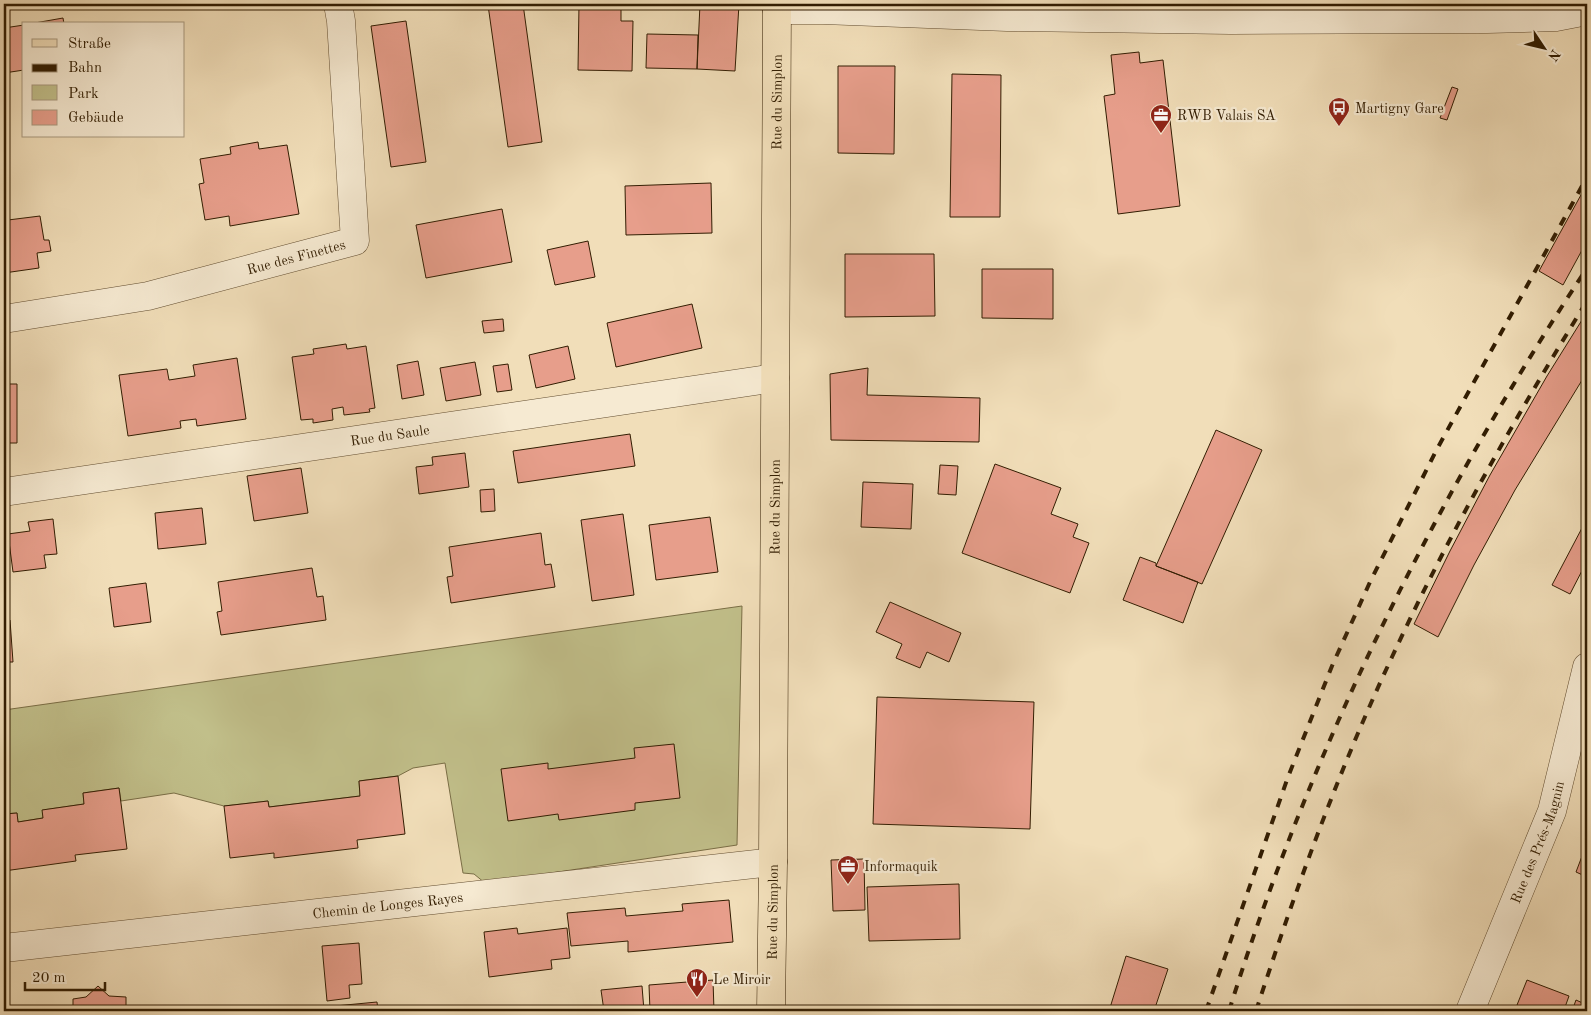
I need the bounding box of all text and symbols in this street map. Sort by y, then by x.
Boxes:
legend [22,22,185,138]
north arrow [1518,22,1568,72]
text: Straße [68,37,111,52]
text: N [1545,46,1563,64]
street label: Rue du Simplon [770,54,785,150]
text: Bahn [68,61,102,76]
text: Park [68,87,99,102]
bus stop icon: Martigny Gare [1327,96,1351,127]
place label: Martigny Gare [1355,102,1444,116]
office icon: RWB Valais SA [1149,103,1173,134]
place label: RWB Valais SA [1177,109,1276,123]
text: Gebäude [68,111,124,126]
street label: Rue des Finettes [246,238,347,277]
street label: Rue du Saule [349,423,431,449]
street label: Rue du Simplon [768,459,783,555]
street label: Rue des Prés-Magnin [1509,779,1567,906]
office icon: Informaquik [836,854,860,885]
place label: Informaquik [864,860,938,874]
street label: Rue du Simplon [766,864,781,960]
street label: Chemin de Longes Rayes [312,891,464,921]
scale bar [25,960,105,992]
restaurant icon: Le Miroir [685,967,709,998]
text: 20 m [32,971,66,986]
place label: Le Miroir [713,973,771,987]

